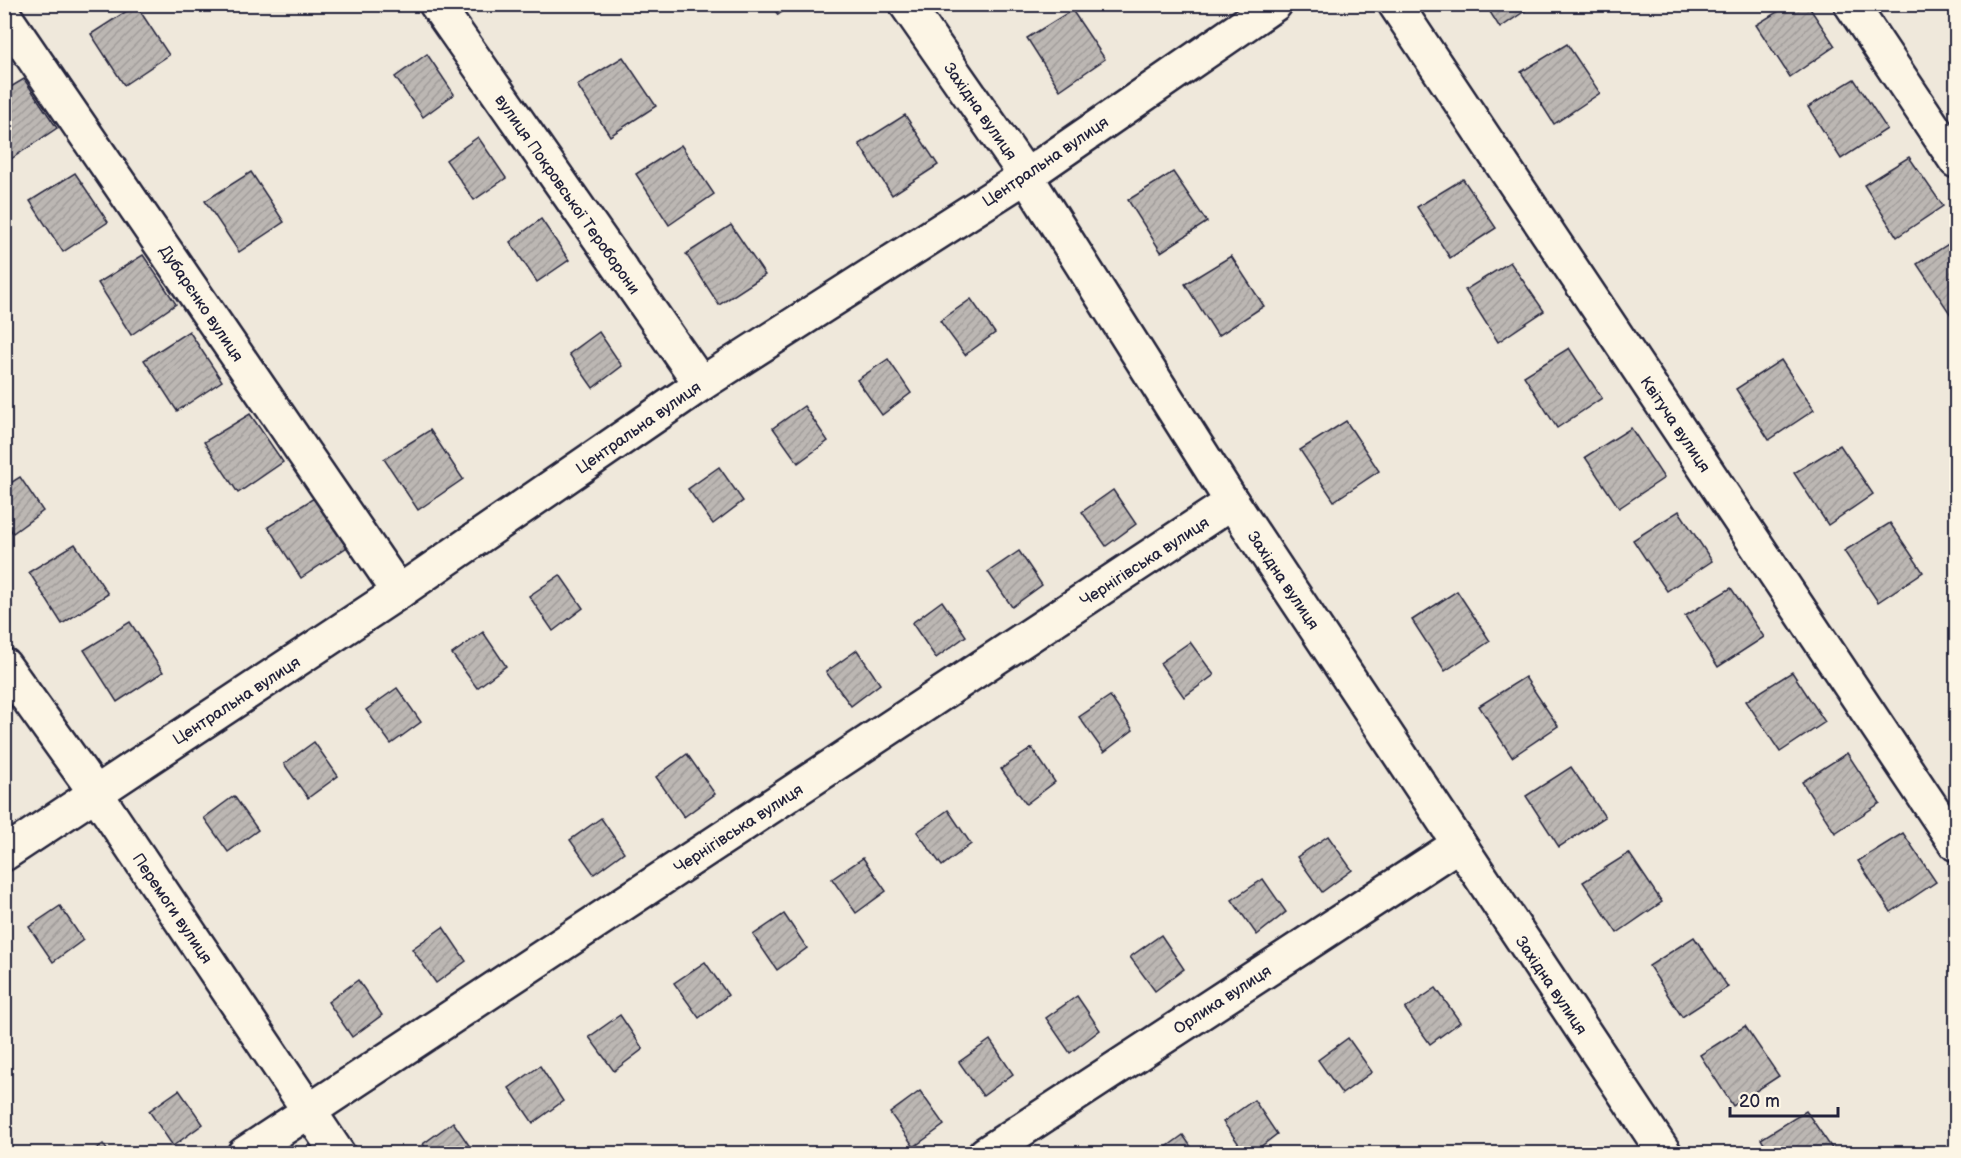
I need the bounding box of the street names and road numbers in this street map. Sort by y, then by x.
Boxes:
street label: Західна вулиця [939,59,1020,164]
street label: вулиця Покровської Тероборони [490,91,643,298]
street label: Центральна вулиця [979,113,1113,212]
street label: Дубарєнко вулиця [155,242,247,366]
street label: Квітуча вулиця [1636,373,1714,476]
street label: Центральна вулиця [573,378,705,478]
street label: Чернігівська вулиця [1077,513,1213,611]
street label: Західна вулиця [1243,528,1323,634]
street label: Центральна вулиця [170,653,304,750]
street label: Чернігівська вулиця [671,780,807,878]
street label: Перемоги вулиця [128,850,216,968]
street label: Західна вулиця [1511,933,1591,1039]
street label: Орлика вулиця [1170,962,1275,1039]

